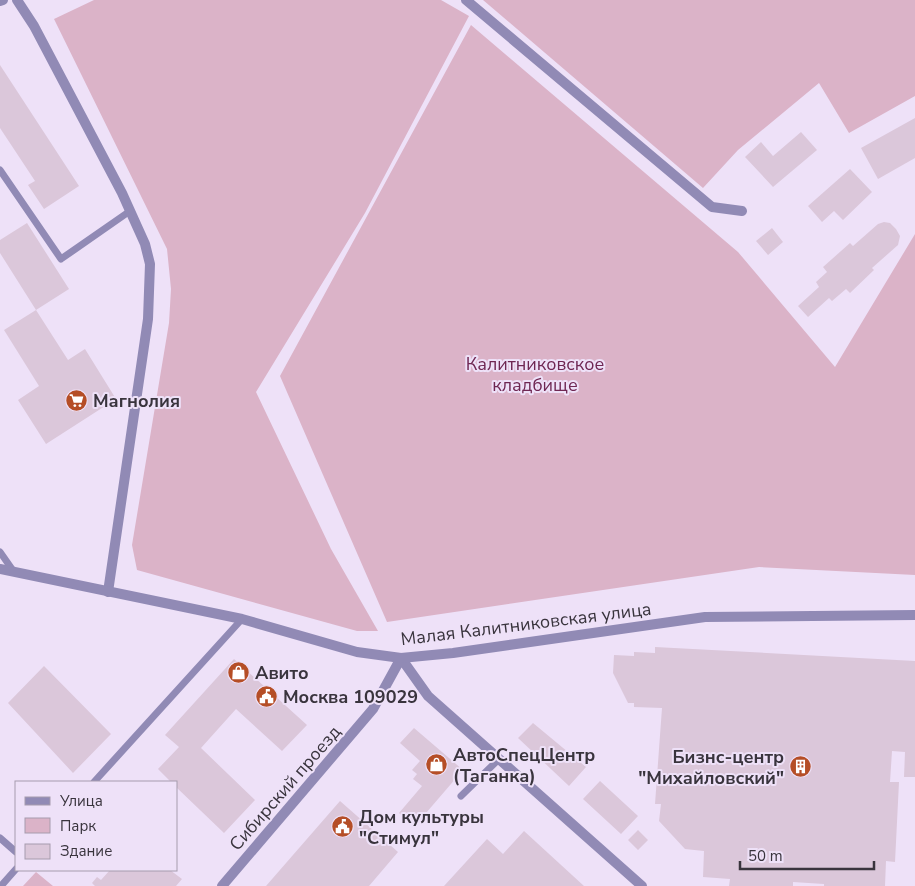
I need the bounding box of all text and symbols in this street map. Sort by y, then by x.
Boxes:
park label: Калитниковское кладбище [466,352,604,397]
supermarket icon: Магнолия [65,389,89,413]
place label: Магнолия [93,389,180,413]
street label: Малая Калитниковская улица [399,597,653,651]
shop icon: Авито [227,661,251,685]
place label: Авито [255,661,309,685]
public building icon: Москва 109029 [255,685,279,709]
place label: Москва 109029 [283,685,418,709]
street label: Сибирский проезд [224,720,346,856]
place label: АвтоСпецЦентр (Таганка) [453,743,595,788]
place label: Бизнс-центр "Михайловский" [638,745,784,790]
shop icon: АвтоСпецЦентр (Таганка) [425,753,449,777]
building icon: Бизнс-центр "Михайловский" [788,755,812,779]
legend [15,781,178,871]
text: Улица [59,791,103,811]
place label: Дом культуры "Стимул" [359,805,484,850]
public building icon: Дом культуры "Стимул" [331,815,355,839]
text: Парк [60,816,96,836]
scale bar [740,838,874,870]
text: Здание [60,841,112,861]
text: 50 m [748,846,783,866]

